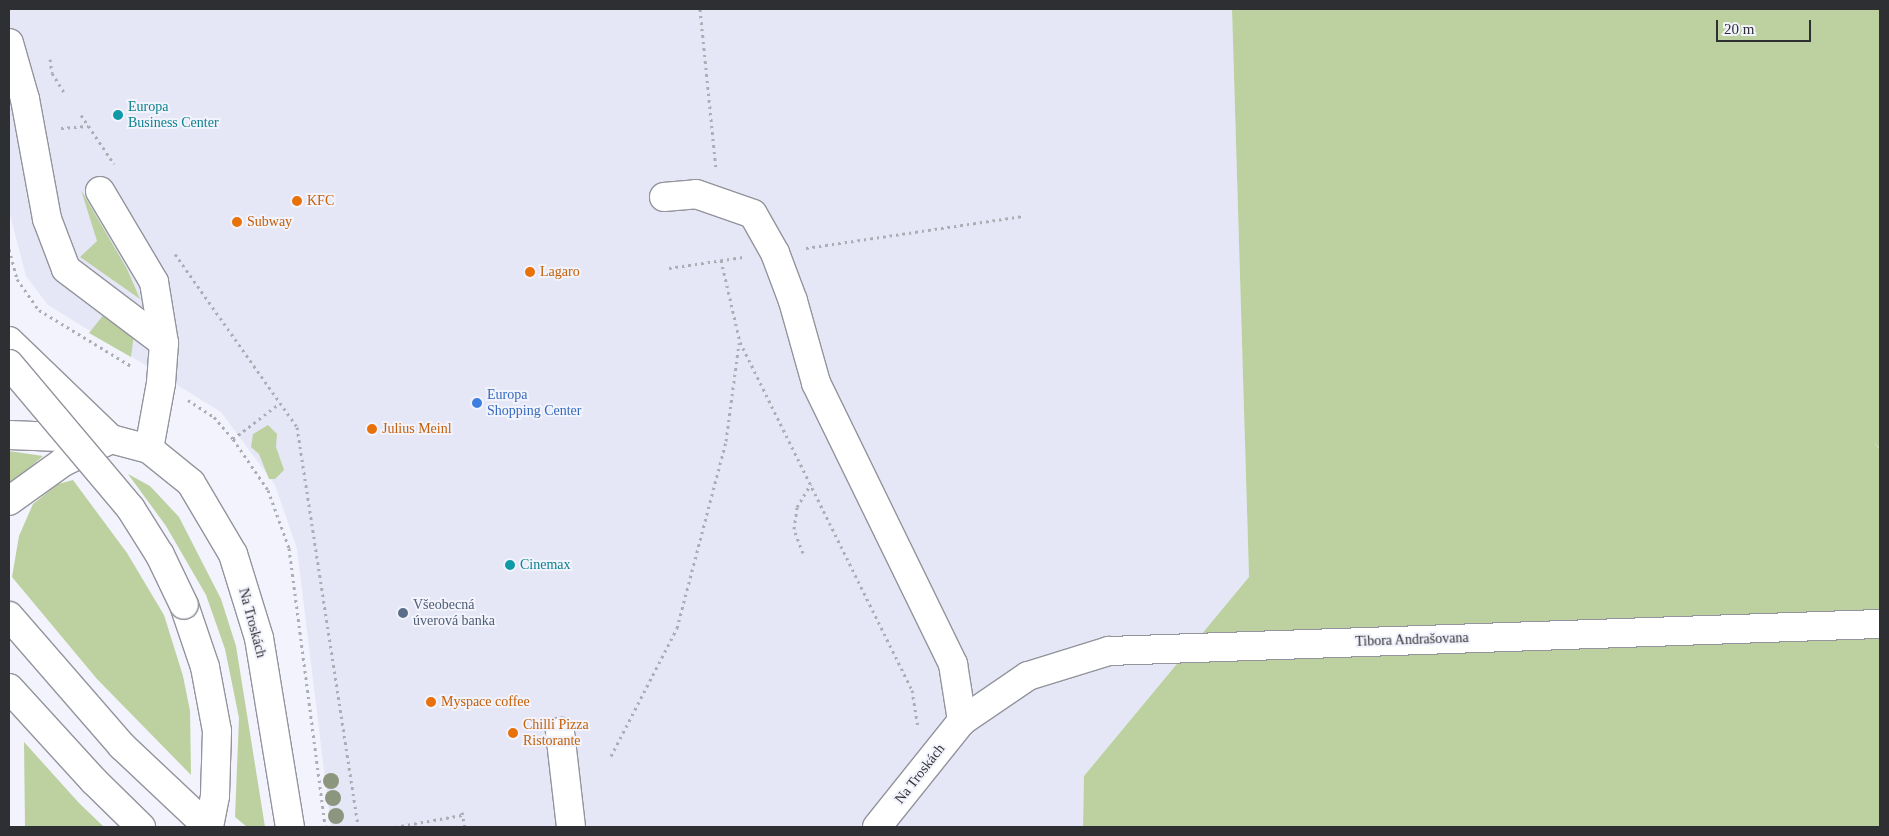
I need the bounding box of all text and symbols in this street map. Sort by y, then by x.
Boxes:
scale bar [1719,10,1814,42]
text: 20 m [1724,21,1754,37]
place label: Europa Business Center [128,99,219,132]
marker: Europa Business Center [112,109,124,121]
place label: KFC [307,193,334,209]
marker: KFC [291,195,303,207]
place label: Subway [247,214,292,230]
marker: Subway [231,216,243,228]
place label: Lagaro [540,264,580,280]
marker: Lagaro [524,266,536,278]
place label: Europa Shopping Center [487,387,581,420]
marker: Europa Shopping Center [471,397,483,409]
place label: Julius Meinl [382,421,452,437]
marker: Julius Meinl [366,423,378,435]
place label: Cinemax [520,557,571,573]
marker: Cinemax [504,559,516,571]
street label: Na Troskách [235,586,269,660]
place label: Všeobecná úverová banka [413,597,495,630]
marker: Všeobecná úverová banka [397,607,409,619]
street label: Tibora Andrašovana [1355,630,1469,650]
place label: Myspace coffee [441,694,530,710]
marker: Myspace coffee [425,696,437,708]
place label: Chilli Pizza Ristorante [523,717,589,750]
marker: Chilli Pizza Ristorante [507,727,519,739]
street label: Na Troskách [891,741,949,807]

